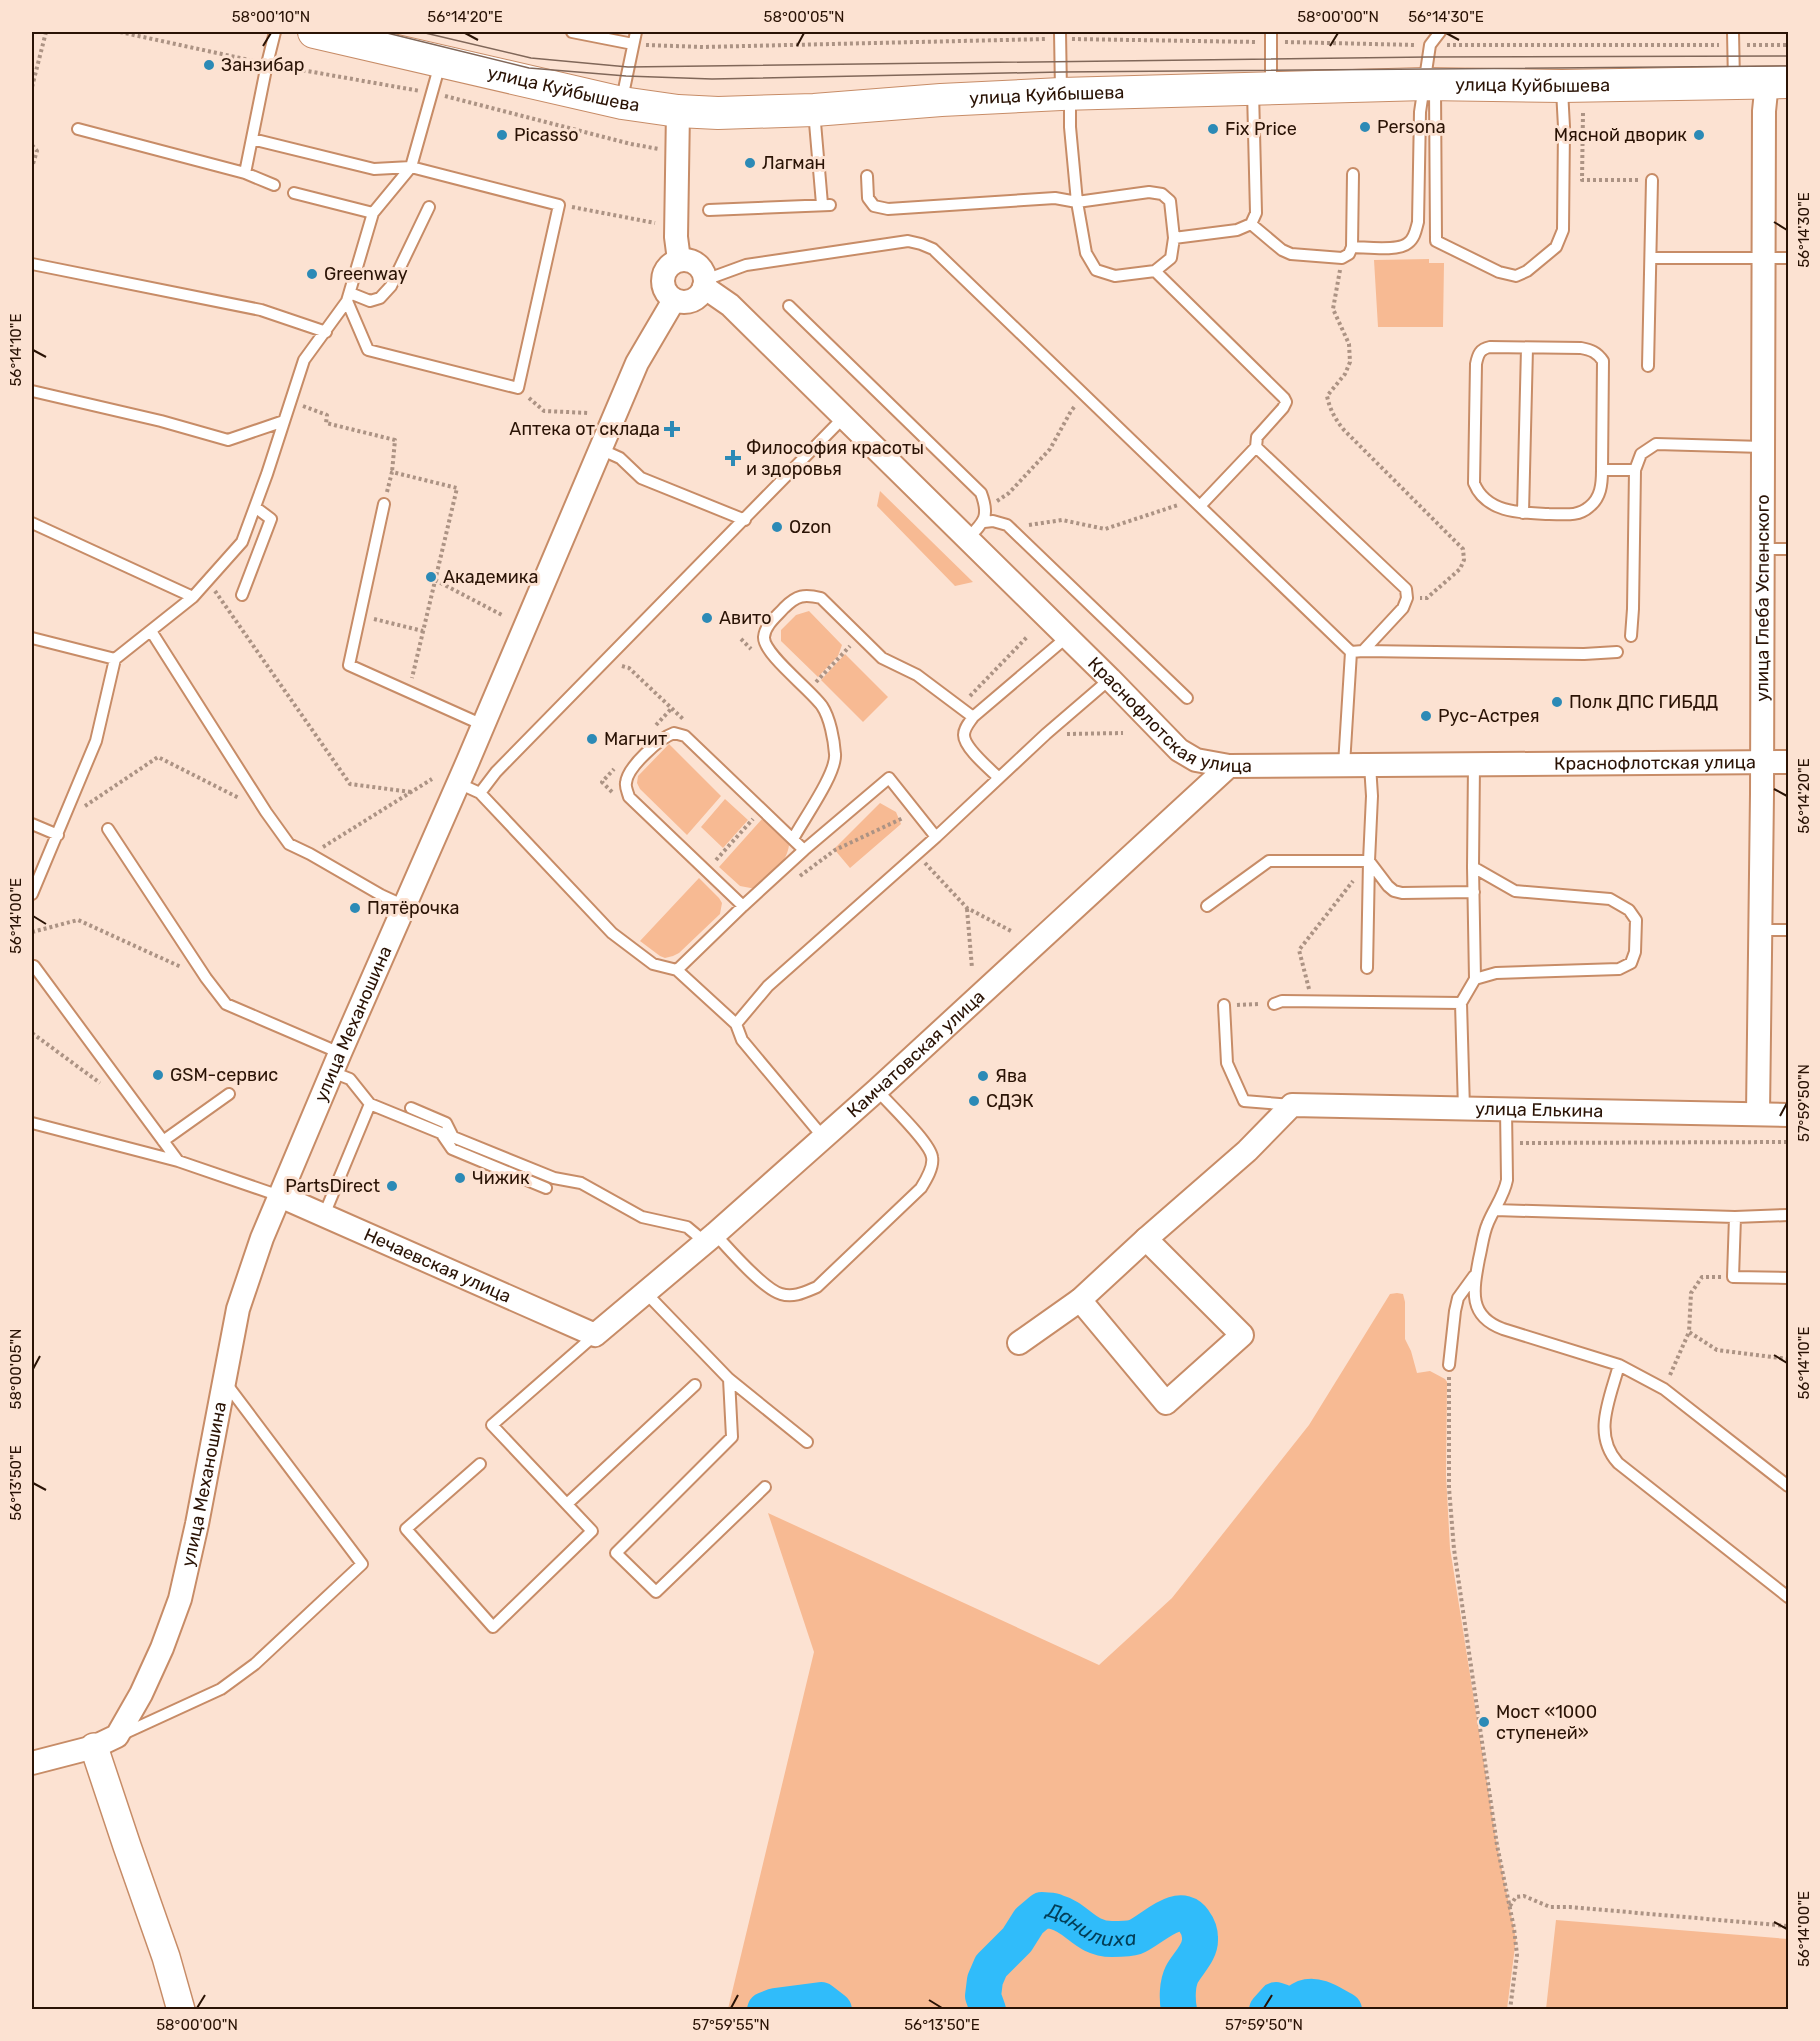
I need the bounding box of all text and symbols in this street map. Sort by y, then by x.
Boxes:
text: 58°00'10"N [232,8,310,26]
text: 56°14'20"E [427,8,503,26]
text: 58°00'05"N [763,8,845,26]
text: 58°00'00"N [1297,8,1379,26]
text: 56°14'30"E [1408,8,1484,26]
place label: Занзибар [221,54,304,76]
marker: Занзибар [202,58,216,72]
street label: улица Куйбышева [485,61,641,116]
street label: улица Куйбышева [1455,73,1610,97]
street label: улица Куйбышева [969,81,1125,110]
place label: Persona [1377,116,1446,138]
place label: Fix Price [1225,118,1297,140]
marker: Persona [1358,120,1372,134]
marker: Fix Price [1206,122,1220,136]
place label: Picasso [514,124,578,146]
place label: Мясной дворик [1554,124,1687,146]
marker: Picasso [495,128,509,142]
marker: Мясной дворик [1692,128,1706,142]
place label: Лагман [762,152,826,174]
marker: Лагман [743,156,757,170]
text: 56°14'30"E [1795,192,1813,268]
place label: Greenway [324,263,408,285]
marker: Greenway [305,267,319,281]
text: 56°14'10"E [7,313,25,387]
place label: Аптека от склада [509,418,660,440]
marker: Аптека от склада [665,422,679,436]
place label: Философия красоты и здоровья [746,437,924,480]
marker: Философия красоты и здоровья [724,449,742,467]
street label: улица Глеба Успенского [1751,494,1774,702]
place label: Ozon [789,516,831,538]
marker: Ozon [770,520,784,534]
place label: Академика [443,566,538,588]
marker: Академика [424,570,438,584]
place label: Авито [719,607,772,629]
marker: Авито [700,611,714,625]
street label: Краснофлотская улица [1083,652,1252,777]
place label: Полк ДПС ГИБДД [1569,691,1719,713]
marker: Полк ДПС ГИБДД [1550,695,1564,709]
place label: Рус-Астрея [1438,705,1540,727]
marker: Рус-Астрея [1419,709,1433,723]
place label: Магнит [604,728,667,750]
marker: Магнит [585,732,599,746]
street label: Краснофлотская улица [1554,751,1756,775]
text: 56°14'20"E [1795,758,1813,834]
text: 56°14'00"E [7,878,25,954]
place label: Пятёрочка [367,897,460,919]
marker: Пятёрочка [348,901,362,915]
street label: улица Механошина [310,943,397,1105]
street label: Камчатовская улица [843,985,989,1122]
place label: GSM-сервис [170,1064,278,1086]
text: 57°59'50"N [1795,1064,1813,1142]
place label: Ява [995,1065,1027,1087]
marker: GSM-сервис [151,1068,165,1082]
marker: Ява [976,1069,990,1083]
place label: СДЭК [986,1090,1034,1112]
marker: СДЭК [967,1094,981,1108]
street label: улица Елькина [1475,1098,1603,1122]
place label: Чижик [472,1167,530,1189]
marker: Чижик [453,1171,467,1185]
place label: PartsDirect [285,1175,380,1197]
marker: PartsDirect [385,1179,399,1193]
street label: Нечаевская улица [360,1223,514,1308]
text: 56°14'10"E [1795,1326,1813,1400]
text: 58°00'05"N [7,1328,25,1410]
street label: улица Механошина [177,1400,231,1569]
text: 56°13'50"E [7,1445,25,1521]
place label: Мост «1000 ступеней» [1496,1701,1597,1744]
marker: Мост «1000 ступеней» [1477,1715,1491,1729]
text: 56°14'00"E [1795,1891,1813,1967]
water label: Данилиха [1042,1897,1138,1951]
text: 58°00'00"N [156,2016,238,2034]
text: 57°59'55"N [692,2016,770,2034]
text: 56°13'50"E [904,2016,980,2034]
text: 57°59'50"N [1225,2016,1303,2034]

